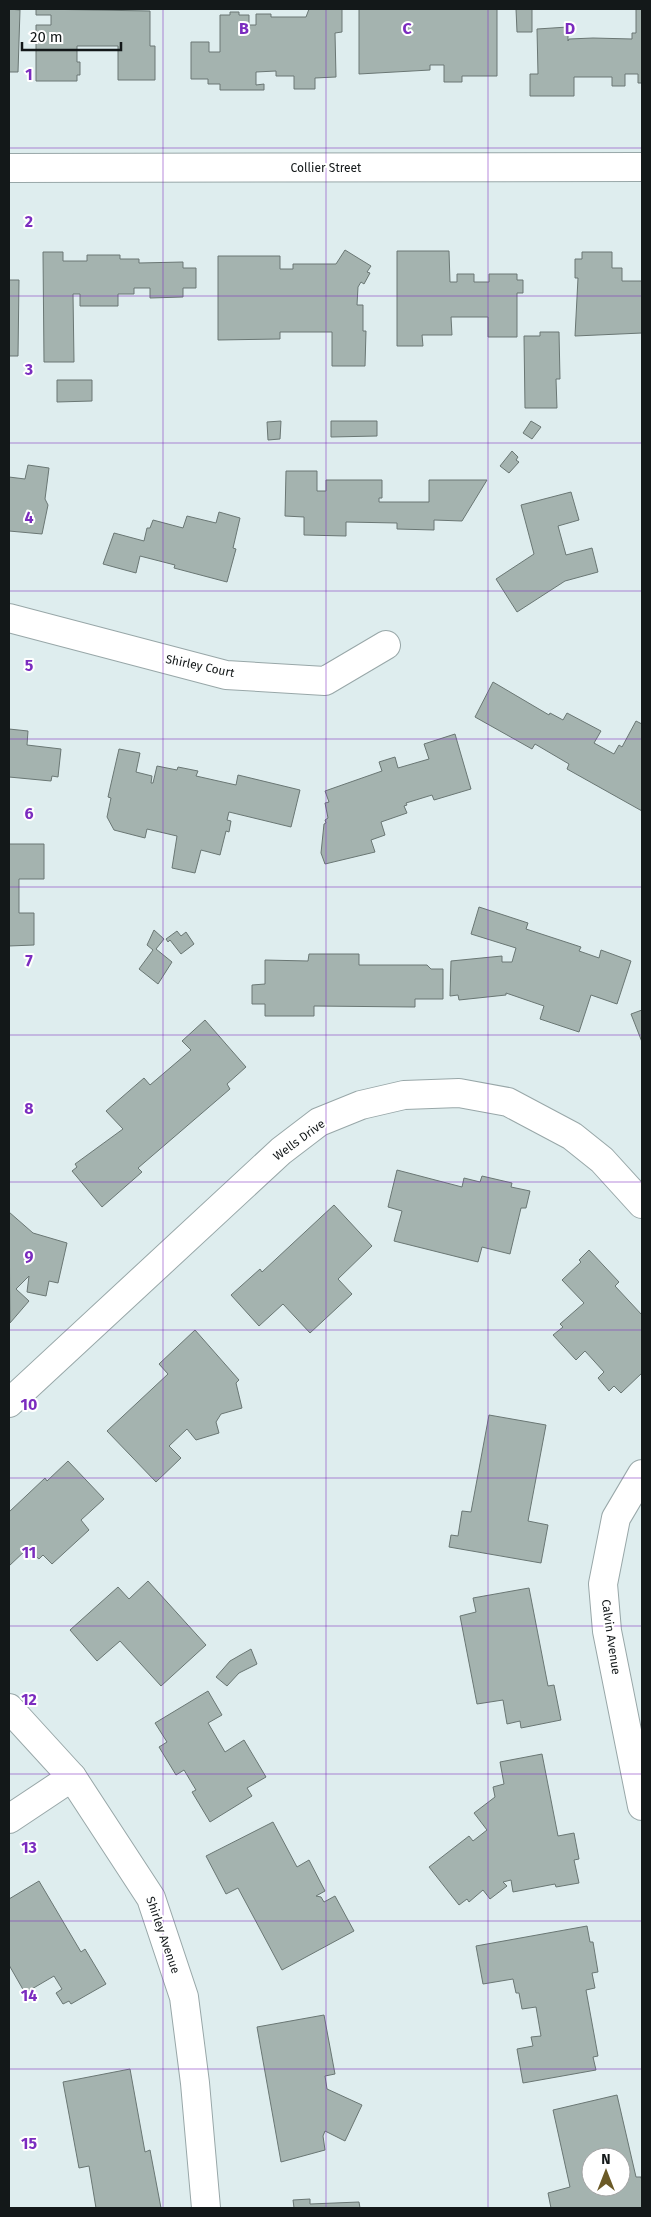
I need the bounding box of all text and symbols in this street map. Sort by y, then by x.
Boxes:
text: B [239,19,249,38]
text: C [402,19,412,38]
text: D [565,19,575,38]
scale bar [22,20,121,52]
text: 20 m [30,28,63,46]
text: 1 [25,65,33,84]
street label: Collier Street [291,161,362,175]
text: 2 [25,212,33,231]
text: 3 [24,360,33,379]
text: 4 [24,508,34,527]
street label: Shirley Court [164,652,236,680]
text: 5 [25,656,34,675]
text: 6 [24,804,34,823]
text: 7 [25,951,33,970]
text: 8 [24,1099,34,1118]
street label: Wells Drive [270,1117,328,1163]
text: 9 [25,1247,34,1266]
text: 10 [21,1395,37,1414]
text: 11 [22,1543,36,1562]
street label: Calvin Avenue [599,1599,623,1675]
text: 12 [21,1690,37,1709]
text: 13 [21,1838,37,1857]
street label: Shirley Avenue [143,1895,183,1975]
text: 14 [21,1986,37,2005]
text: 15 [21,2134,37,2153]
north arrow [581,2147,631,2197]
text: N [601,2151,611,2168]

